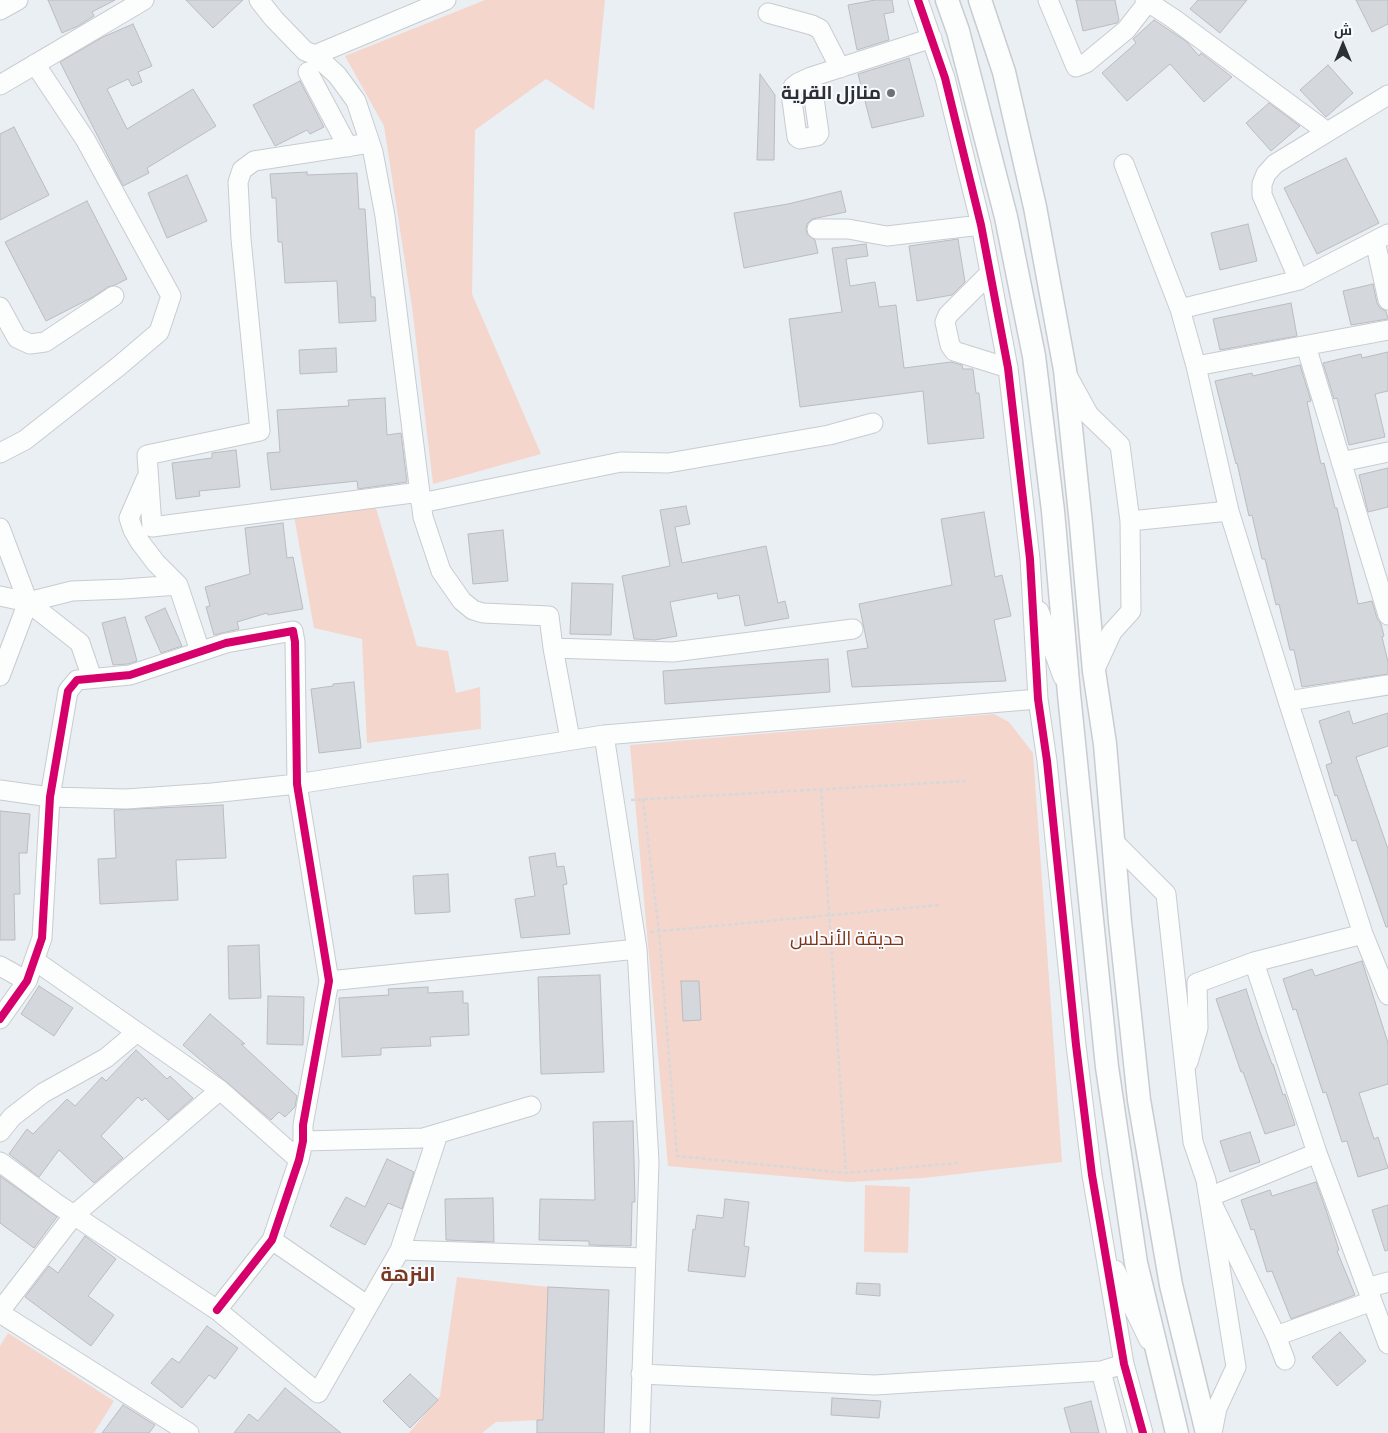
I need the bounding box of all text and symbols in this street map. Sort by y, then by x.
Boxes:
north arrow [1318,20,1368,70]
text: ش [1334,21,1352,38]
place label: منازل القرية [781,82,881,104]
marker: منازل القرية [885,87,897,99]
park label: حديقة الأندلس [790,928,904,950]
district label: النزهة [380,1262,436,1286]

